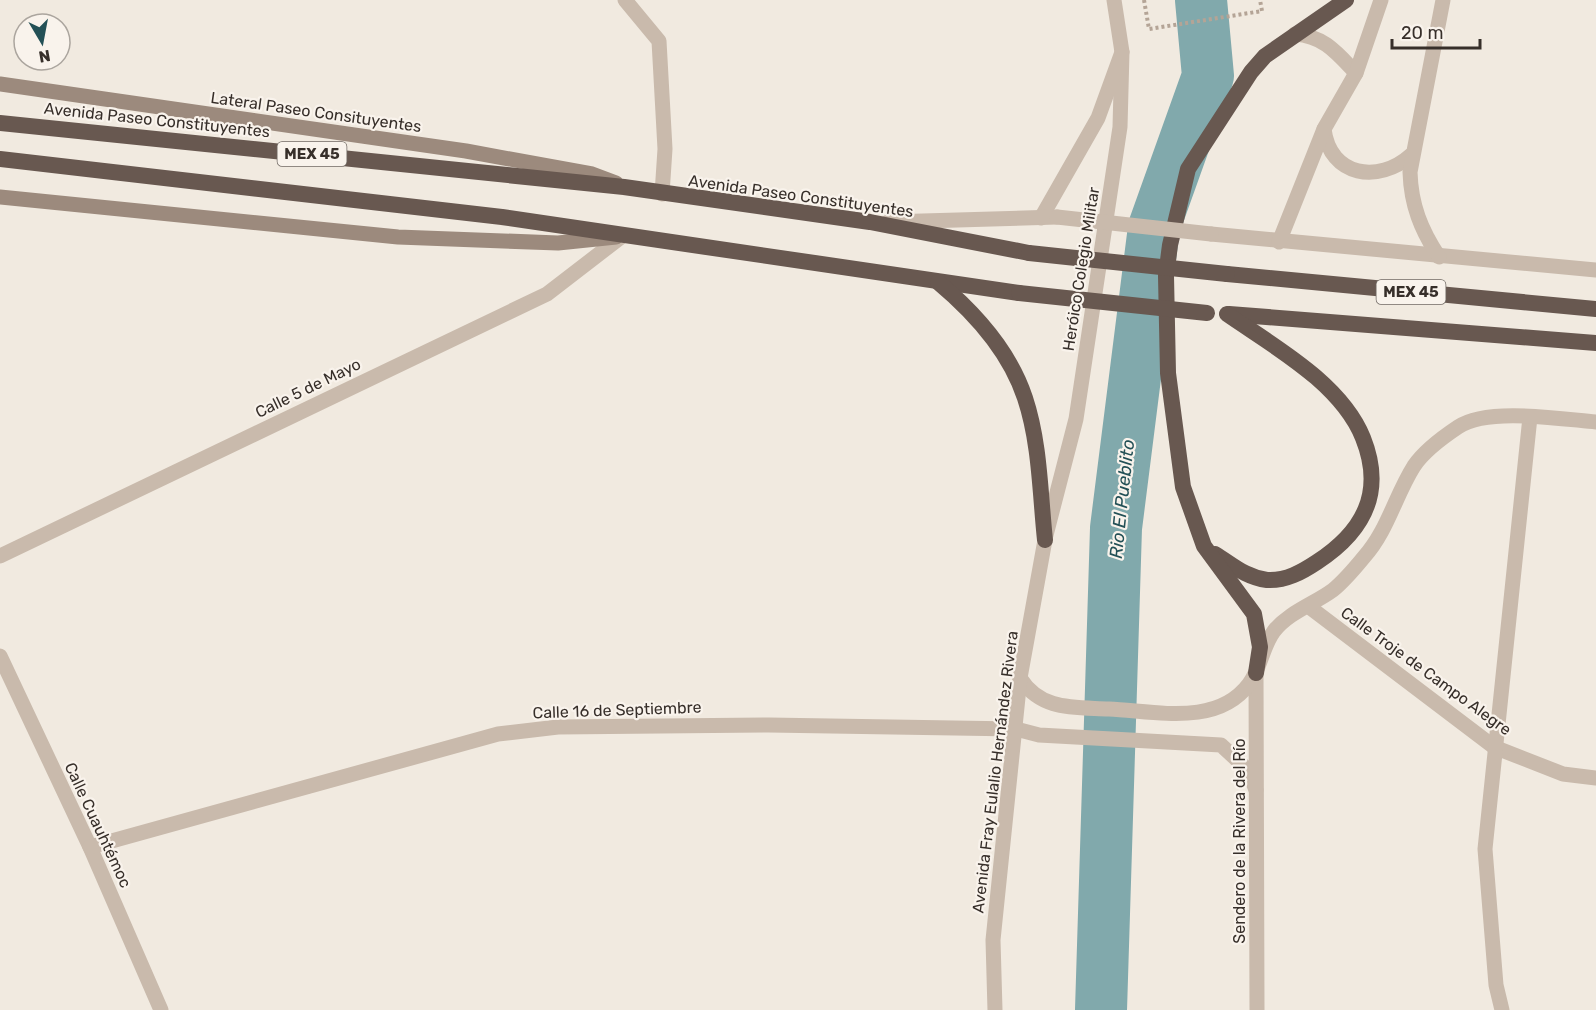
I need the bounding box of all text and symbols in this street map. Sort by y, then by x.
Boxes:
north arrow [12,12,72,72]
scale bar [1392,12,1480,50]
text: 20 m [1401,22,1443,44]
text: N [37,46,52,67]
street label: Lateral Paseo Consituyentes [209,88,423,136]
street label: Avenida Paseo Constituyentes [43,99,271,141]
road number: MEX 45 [278,142,346,166]
street label: Avenida Paseo Constituyentes [687,171,915,221]
street label: Heróico Colegio Militar [1059,186,1103,352]
road number: MEX 45 [1376,280,1446,304]
street label: Calle 5 de Mayo [252,354,364,422]
water label: Rio El Pueblito [1105,438,1139,560]
street label: Calle Troje de Campo Alegre [1337,603,1515,739]
street label: Avenida Fray Eulalio Hernández Rivera [968,630,1022,914]
street label: Calle 16 de Septiembre [532,698,702,722]
street label: Sendero de la Rivera del Río [1230,738,1249,944]
street label: Calle Cuauhtémoc [61,759,135,891]

